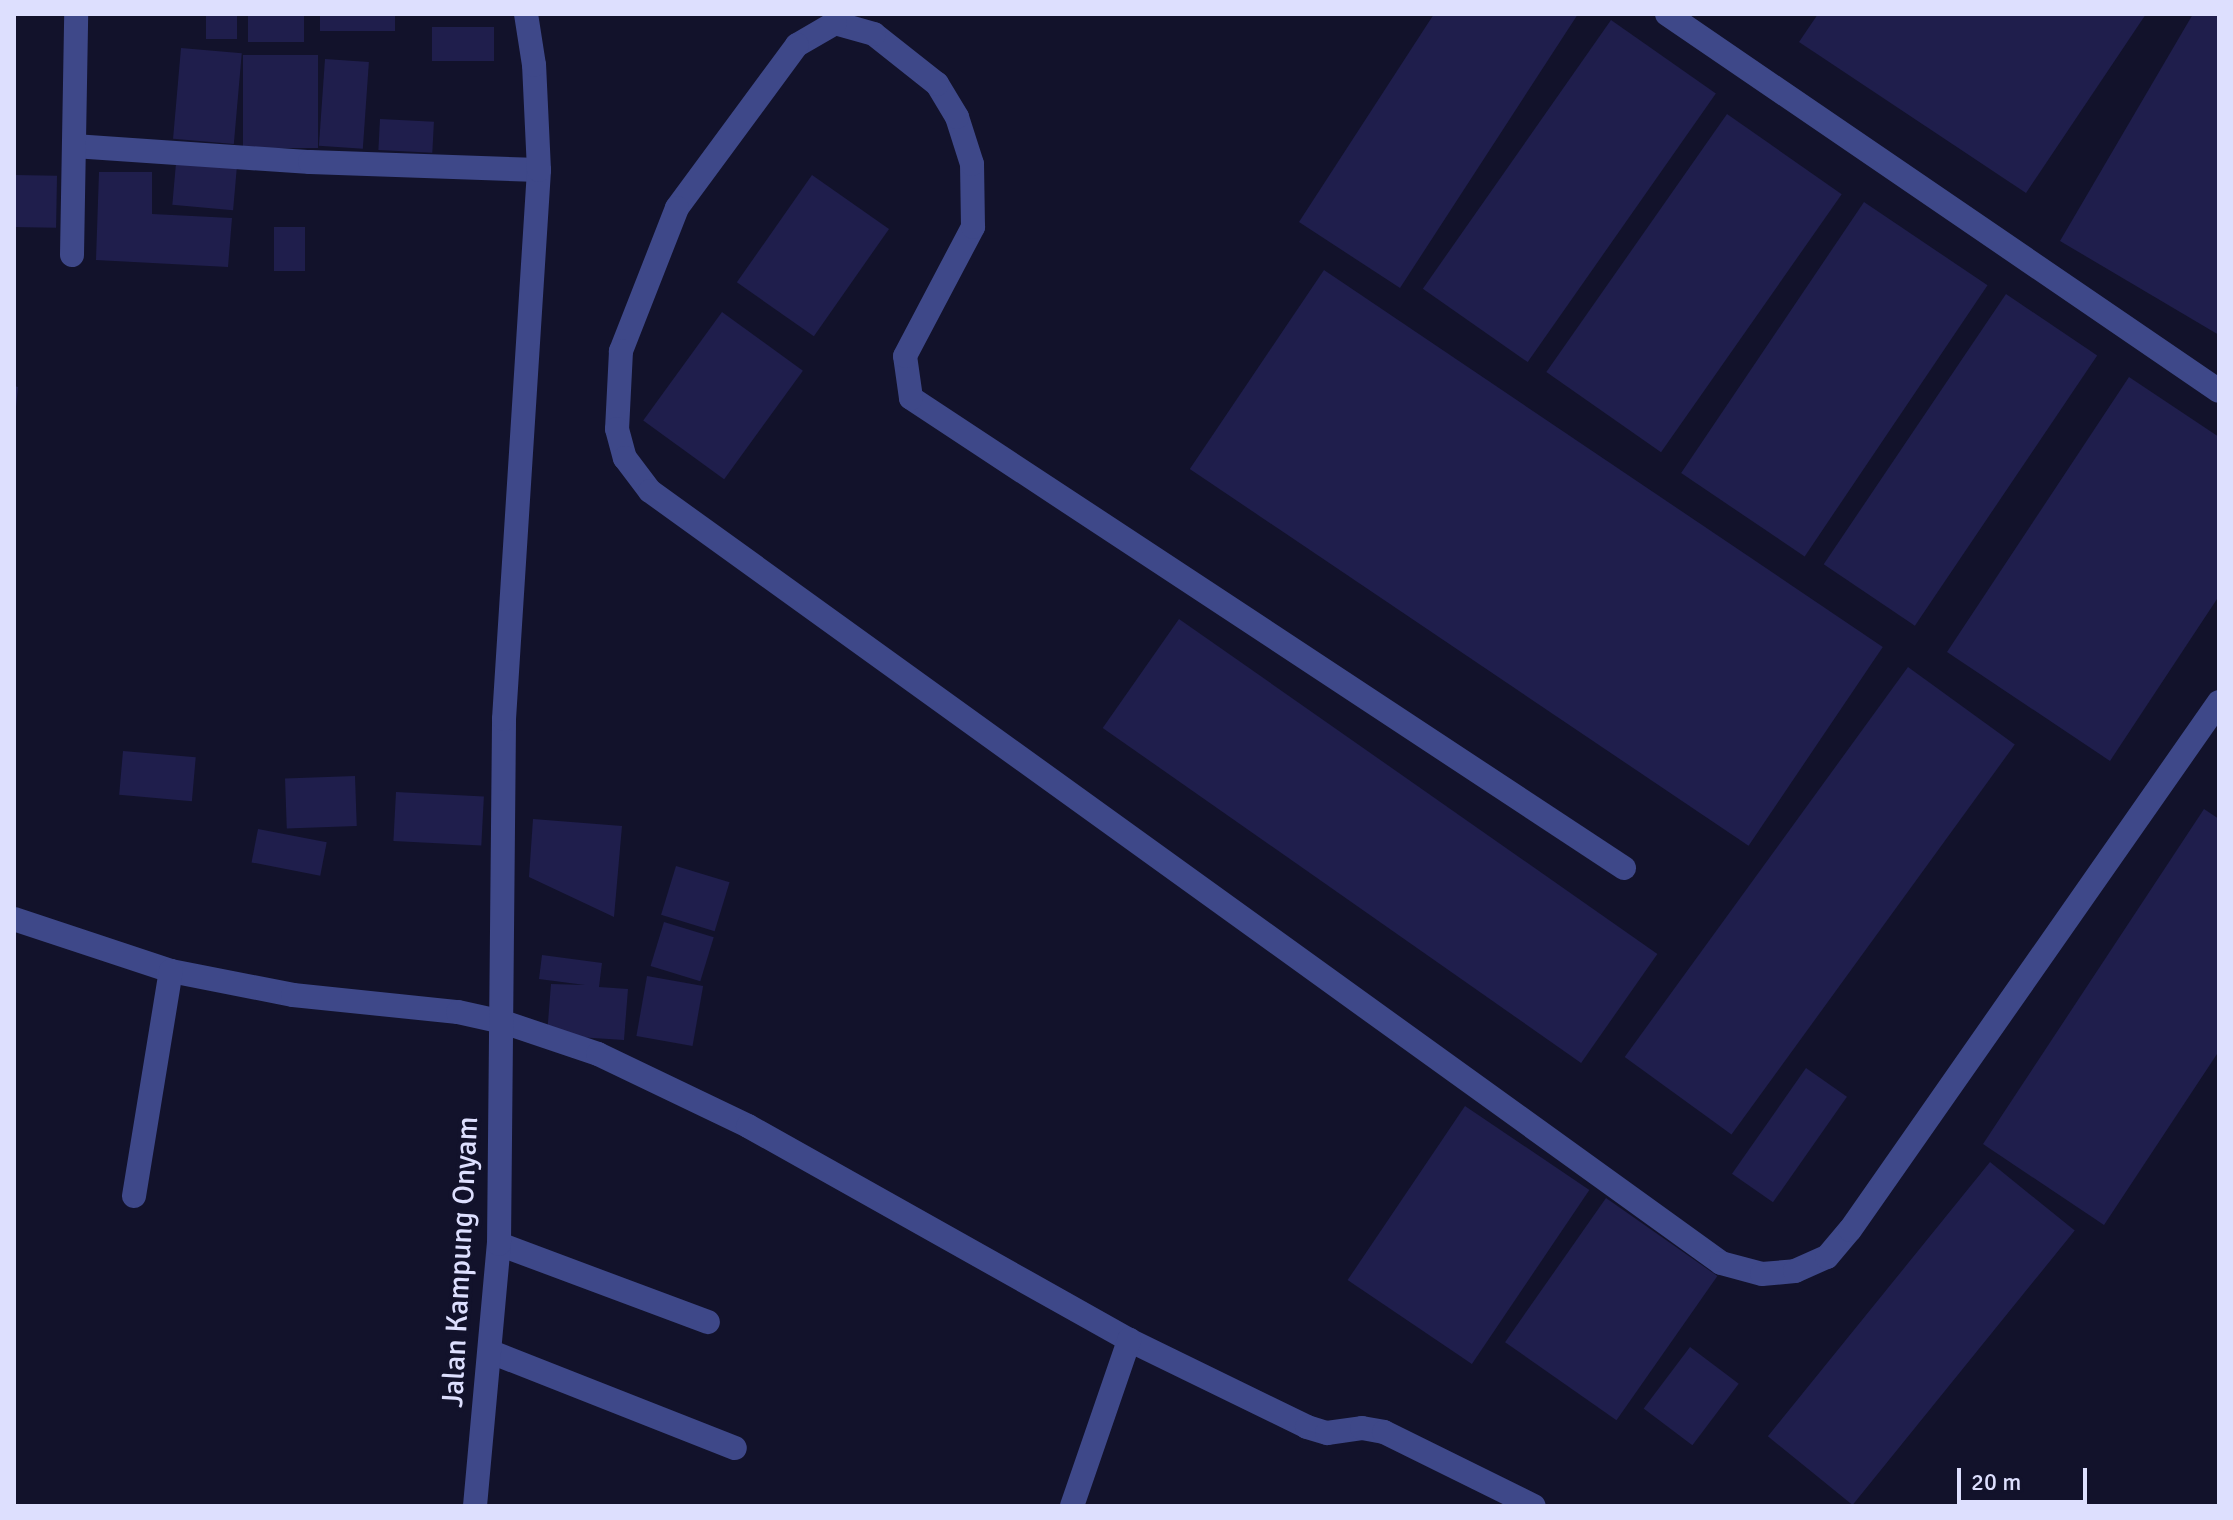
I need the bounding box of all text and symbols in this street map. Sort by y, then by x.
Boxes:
street label: Jalan Kampung Onyam [435,1116,487,1408]
scale bar [1961,1452,2091,1502]
text: 20 m [1971,1467,2021,1497]

